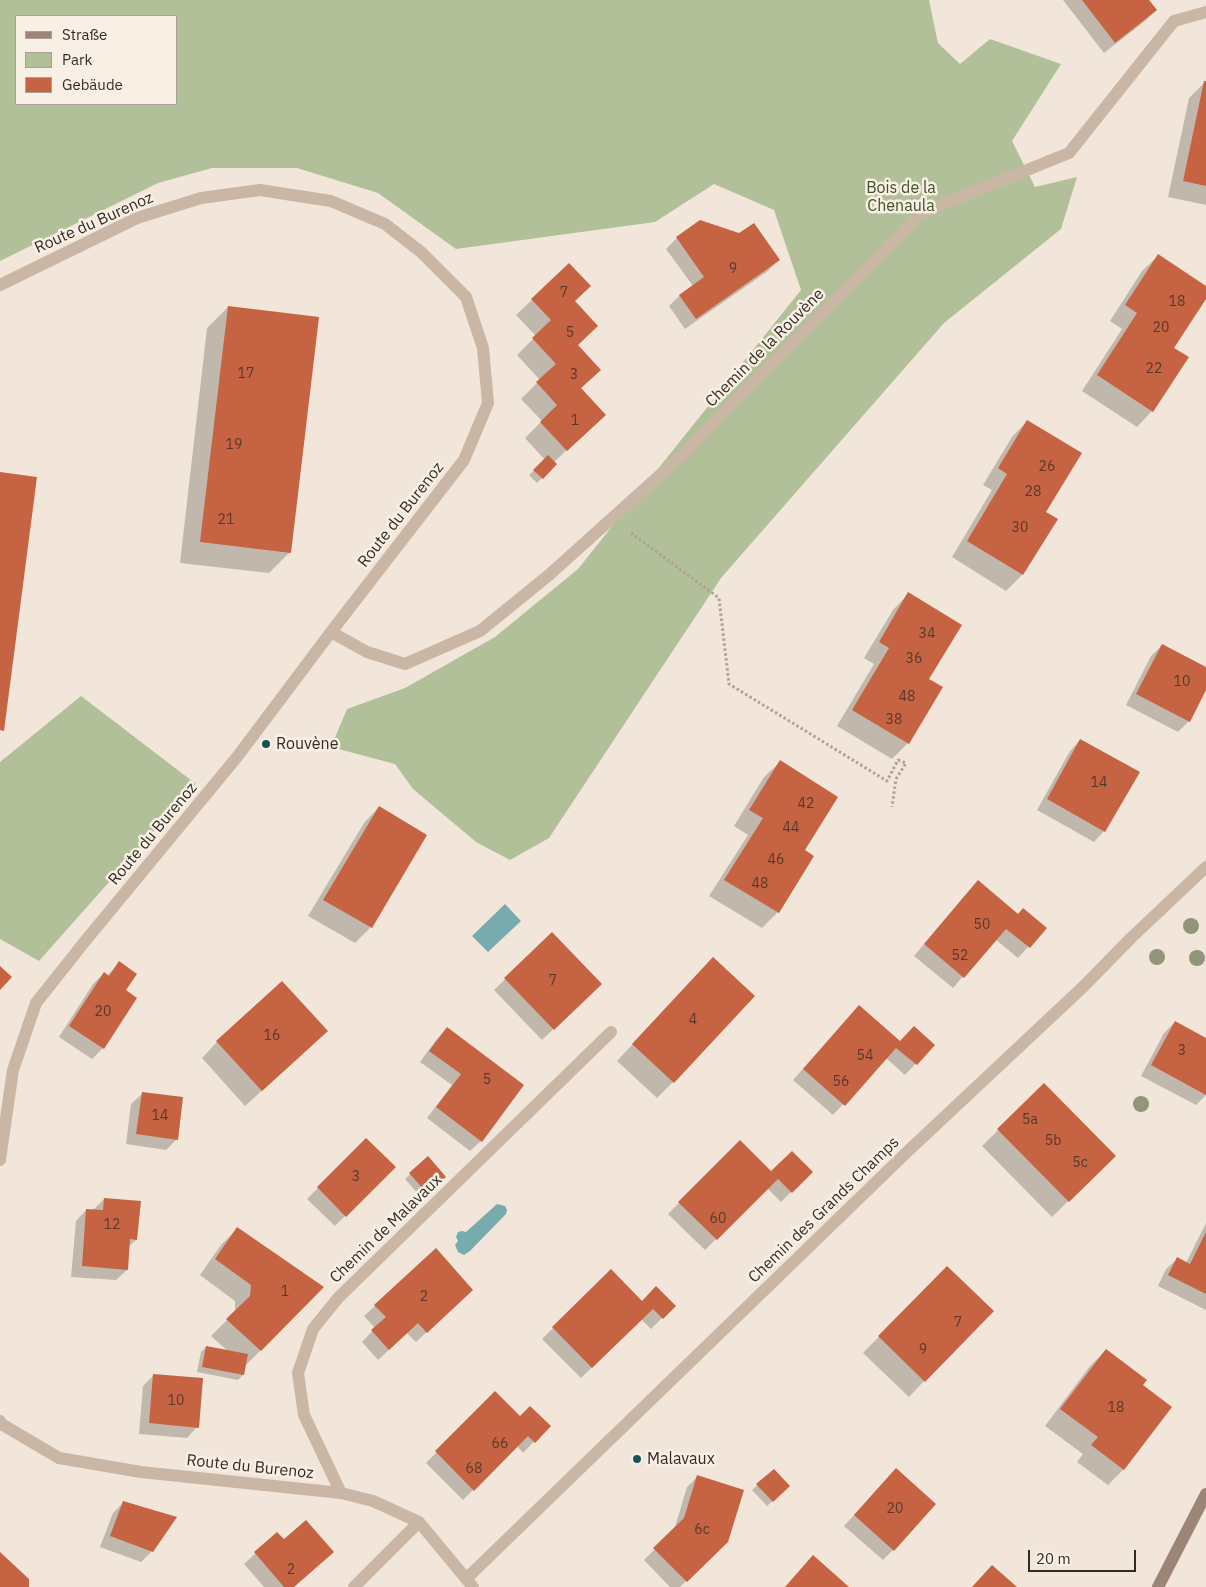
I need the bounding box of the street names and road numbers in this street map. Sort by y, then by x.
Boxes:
street label: Route du Burenoz [32,188,156,258]
street label: Chemin de la Rouvène [702,285,828,411]
street label: Route du Burenoz [354,459,448,571]
street label: Route du Burenoz [105,779,201,889]
street label: Chemin des Grands Champs [745,1133,903,1287]
street label: Chemin de Malavaux [326,1171,446,1287]
street label: Route du Burenoz [185,1451,315,1483]

